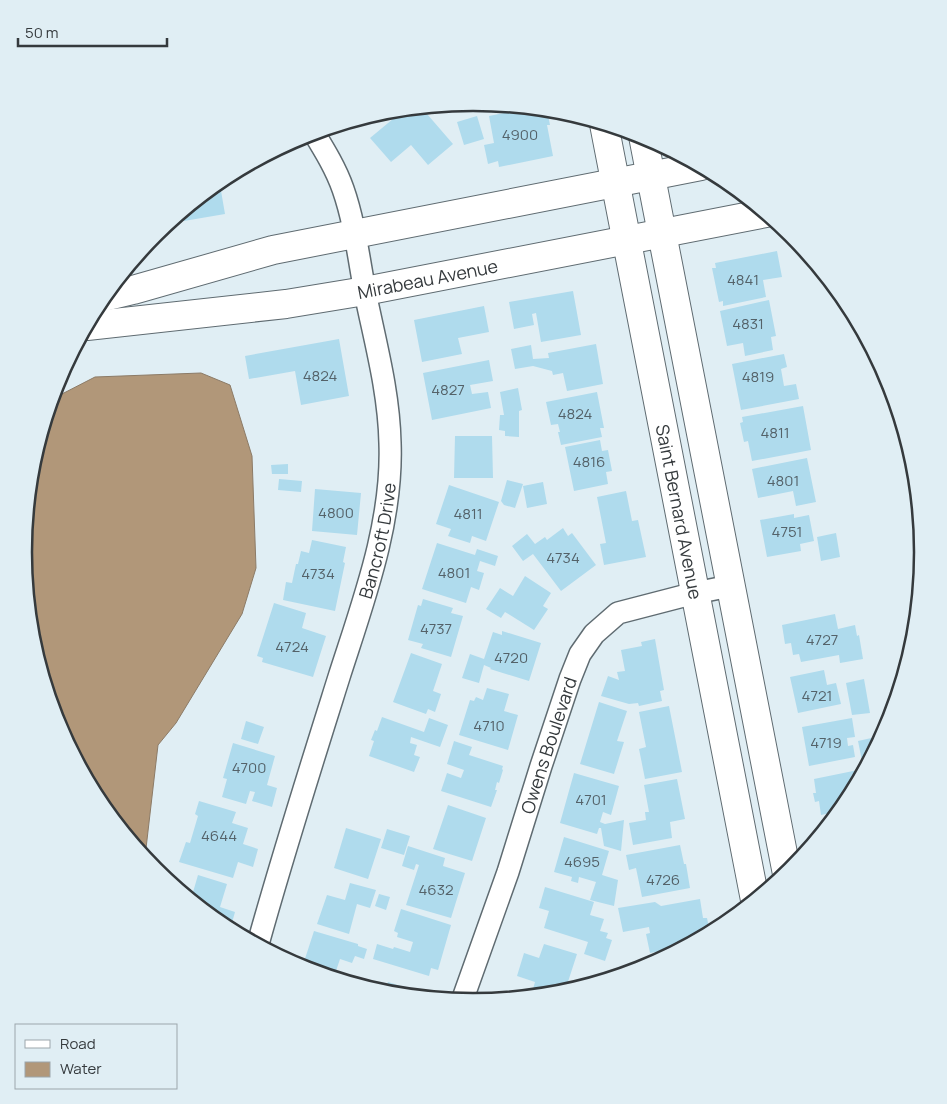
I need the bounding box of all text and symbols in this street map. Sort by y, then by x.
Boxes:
scale bar [18,15,166,47]
text: 50 m [25,22,59,43]
house number: 4900 [502,124,538,145]
street label: Mirabeau Avenue [355,253,500,304]
house number: 4841 [727,269,759,290]
house number: 4831 [732,313,764,334]
house number: 4824 [303,365,337,386]
house number: 4819 [742,366,774,387]
house number: 4827 [431,379,465,400]
house number: 4824 [558,403,592,424]
street label: Saint Bernard Avenue [651,422,708,601]
house number: 4811 [760,422,790,443]
house number: 4816 [573,451,605,472]
house number: 4801 [767,470,799,491]
street label: Bancroft Drive [353,482,401,601]
house number: 4800 [318,502,354,523]
house number: 4811 [453,503,483,524]
house number: 4751 [772,521,802,542]
house number: 4734 [546,547,580,568]
house number: 4801 [438,562,470,583]
house number: 4734 [301,563,335,584]
house number: 4737 [420,618,452,639]
house number: 4727 [806,629,838,650]
house number: 4724 [275,636,309,657]
house number: 4720 [494,647,528,668]
street label: Owens Boulevard [515,674,582,817]
house number: 4721 [802,685,832,706]
house number: 4710 [473,715,505,736]
house number: 4719 [810,732,842,753]
house number: 4700 [232,757,266,778]
house number: 4701 [575,789,607,810]
house number: 4644 [201,825,237,846]
house number: 4695 [564,851,600,872]
house number: 4726 [646,869,680,890]
house number: 4632 [419,879,454,900]
legend [15,1024,178,1089]
text: Road [60,1033,96,1054]
text: Water [60,1058,102,1079]

